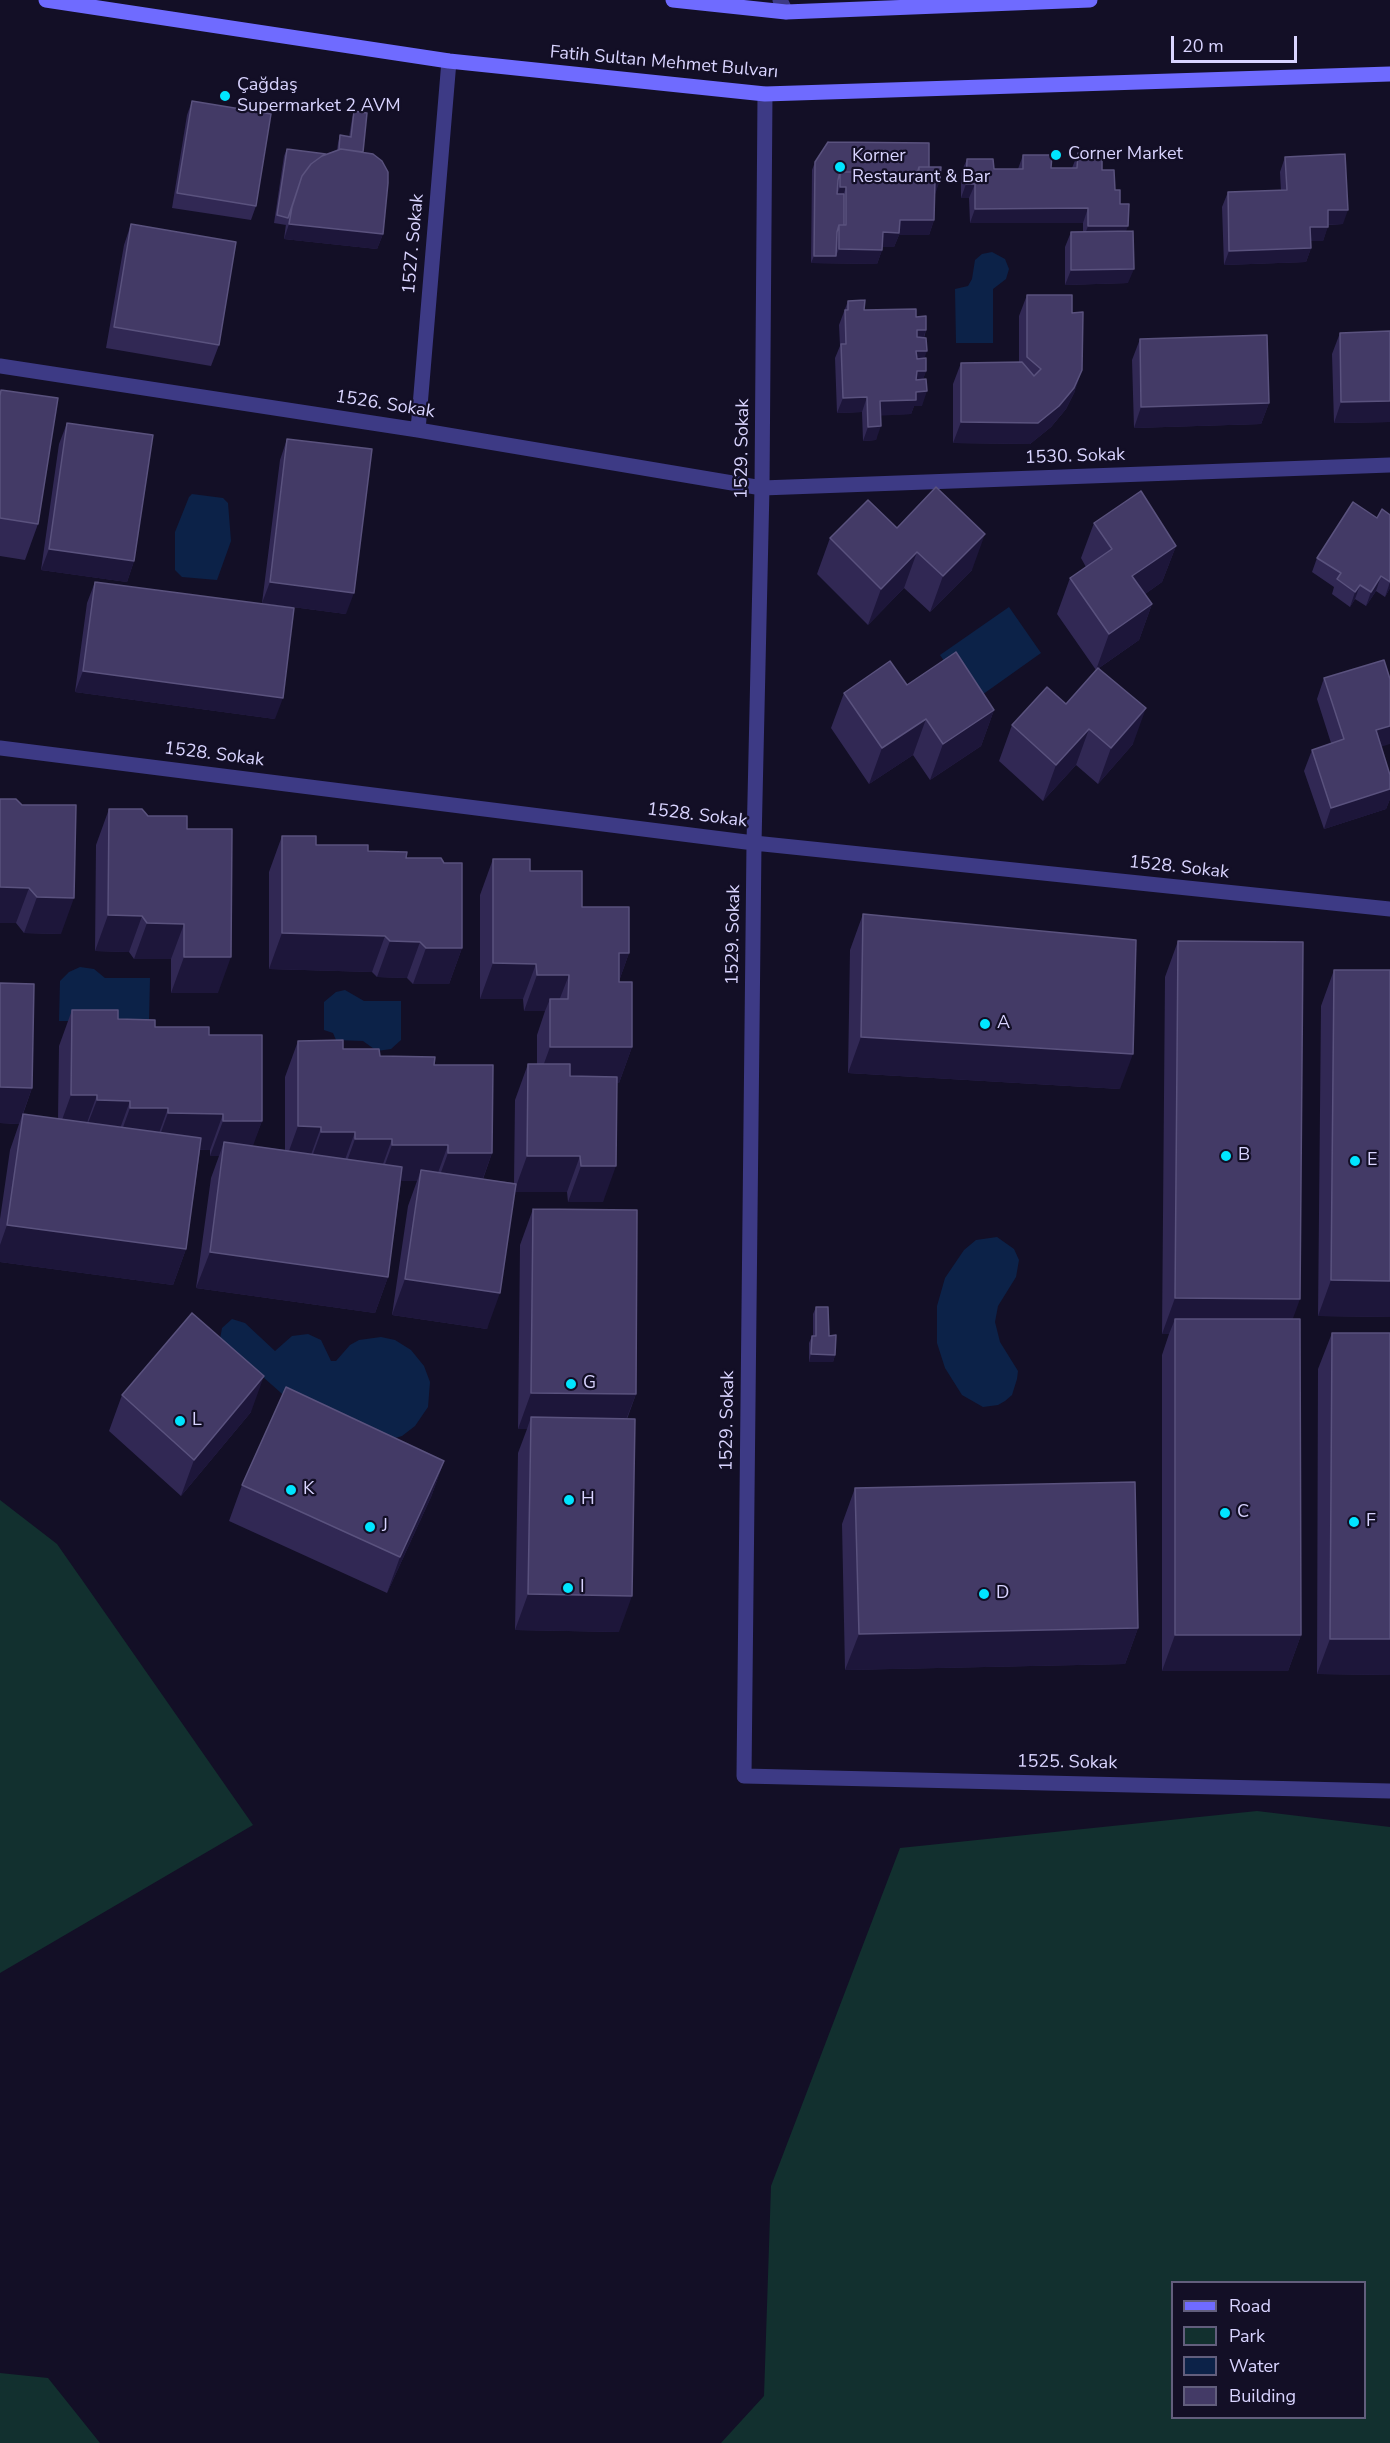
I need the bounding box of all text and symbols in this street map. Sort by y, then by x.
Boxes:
scale bar [1174,24,1300,62]
text: 20 m [1182,34,1224,58]
street label: Fatih Sultan Mehmet Bulvarı [549,42,779,84]
place label: Çağdaş Supermarket 2 AVM [237,75,401,118]
marker: Çağdaş Supermarket 2 AVM [218,89,232,103]
place label: Corner Market [1068,144,1183,166]
place label: Korner Restaurant & Bar [852,146,990,188]
marker: Corner Market [1049,148,1063,162]
marker: Korner Restaurant & Bar [833,160,847,174]
street label: 1527. Sokak [399,193,429,295]
street label: 1526. Sokak [334,386,436,424]
street label: 1529. Sokak [731,399,755,499]
street label: 1530. Sokak [1024,444,1126,470]
street label: 1528. Sokak [163,738,265,772]
street label: 1528. Sokak [646,799,748,833]
street label: 1528. Sokak [1128,852,1230,884]
street label: 1529. Sokak [722,885,746,985]
place label: A [997,1013,1010,1035]
marker: A [978,1017,992,1031]
place label: B [1238,1145,1250,1167]
marker: B [1219,1149,1233,1163]
place label: E [1367,1150,1377,1172]
marker: E [1348,1154,1362,1168]
street label: 1529. Sokak [716,1371,740,1471]
place label: G [583,1373,596,1395]
marker: G [564,1377,578,1391]
place label: L [192,1410,202,1432]
marker: L [173,1414,187,1428]
place label: K [303,1479,314,1501]
marker: K [284,1483,298,1497]
place label: H [581,1489,595,1511]
marker: H [562,1493,576,1507]
place label: C [1237,1502,1249,1524]
marker: C [1218,1506,1232,1520]
place label: F [1366,1511,1376,1533]
marker: F [1347,1515,1361,1529]
place label: J [382,1516,388,1538]
marker: J [363,1520,377,1534]
place label: I [580,1577,585,1599]
marker: I [561,1581,575,1595]
place label: D [996,1583,1009,1605]
marker: D [977,1587,991,1601]
street label: 1525. Sokak [1017,1751,1117,1775]
legend [1171,2281,1366,2419]
text: Road [1229,2294,1271,2318]
text: Park [1229,2324,1265,2348]
text: Water [1229,2354,1280,2378]
text: Building [1229,2384,1296,2408]

